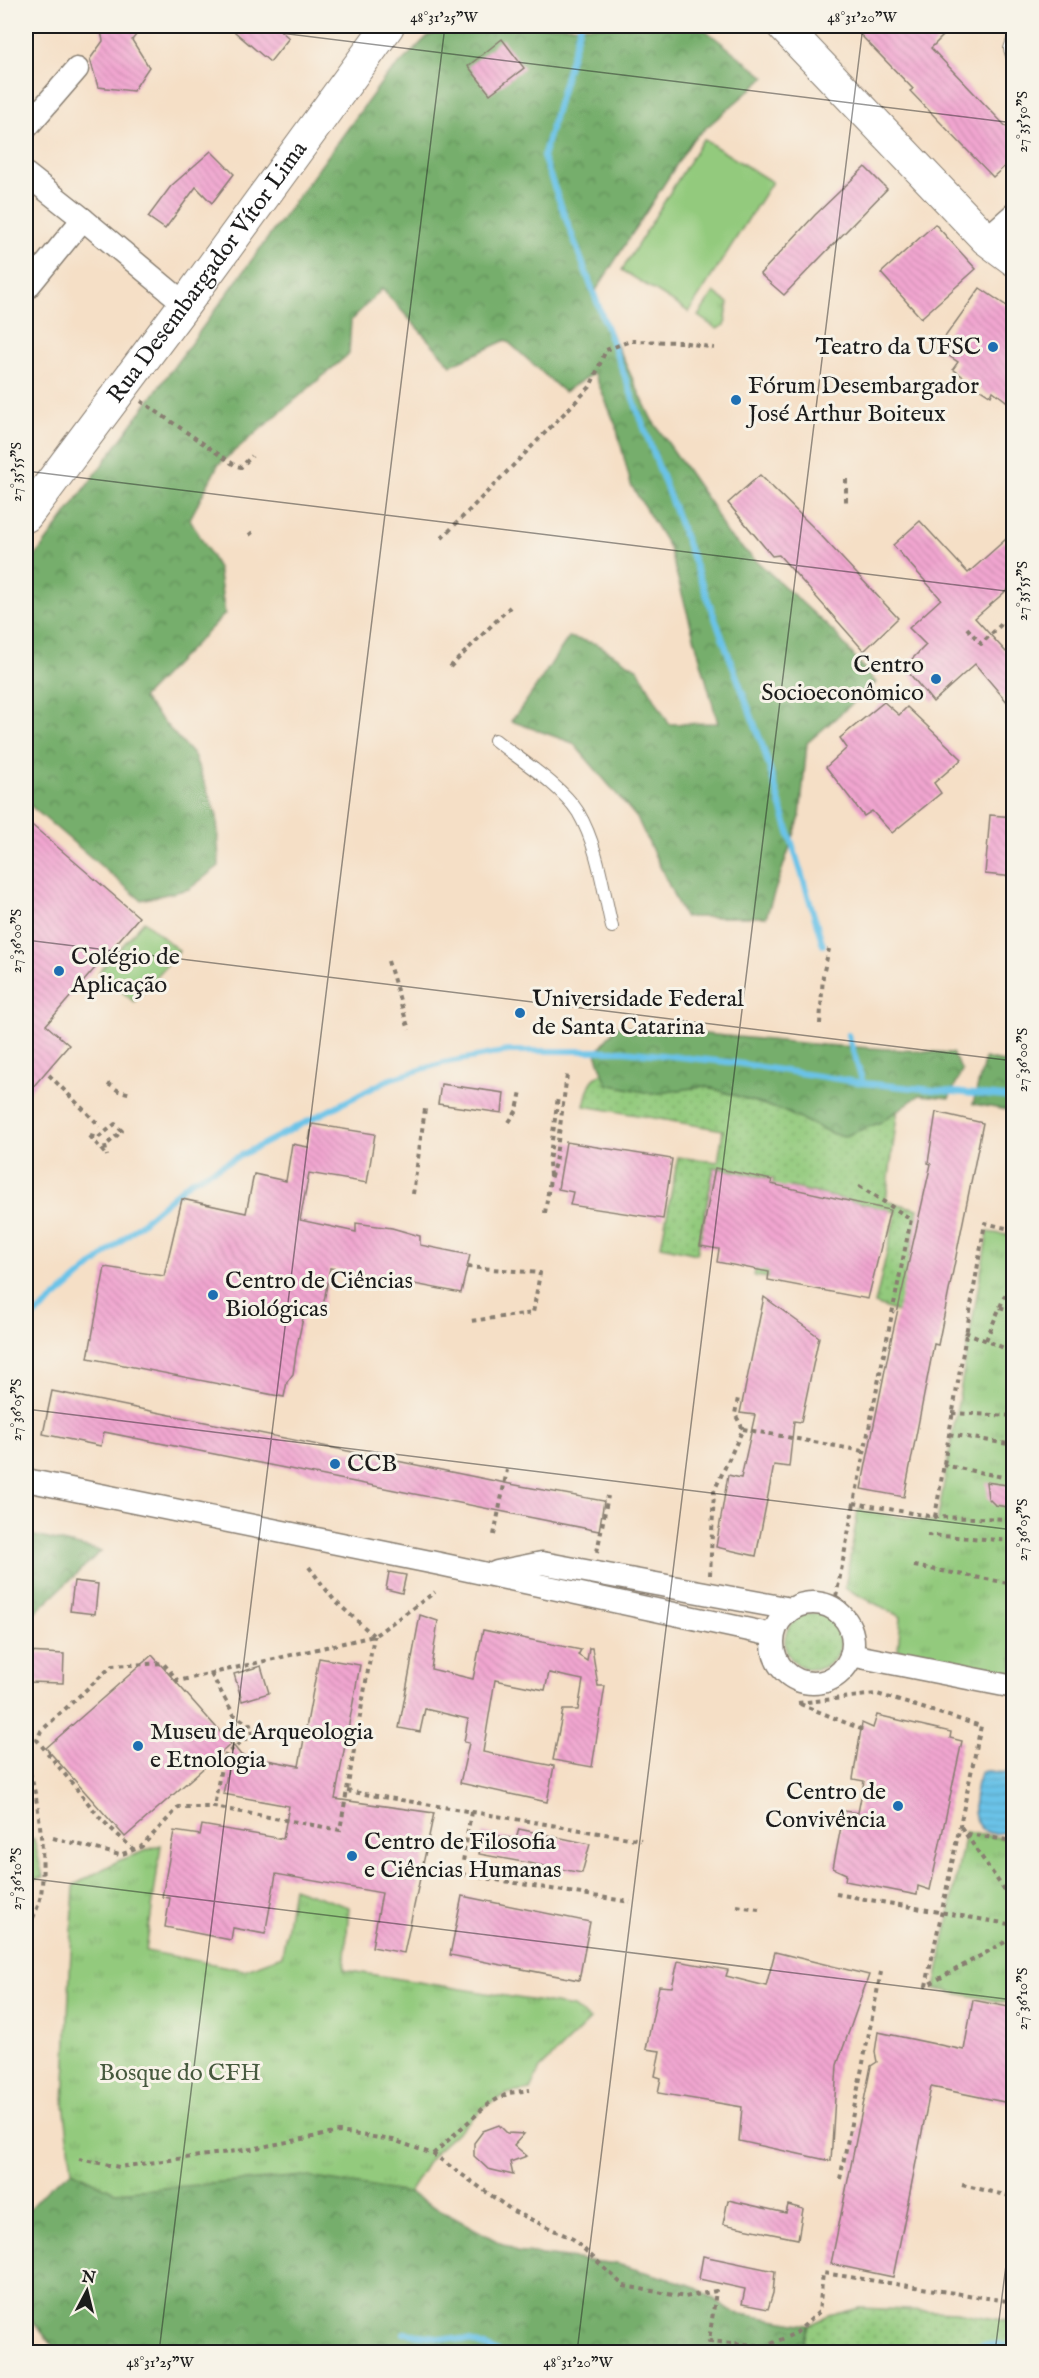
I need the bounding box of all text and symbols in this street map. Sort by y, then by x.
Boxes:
text: 48°31'25"W [410,8,478,27]
text: 48°31'20"W [827,8,897,27]
text: 27°35'50"S [1013,91,1032,153]
street label: Rua Desembargador Vítor Lima [100,134,315,410]
place label: Teatro da UFSC [816,332,981,363]
marker: Teatro da UFSC [986,340,1000,354]
place label: Fórum Desembargador José Arthur Boiteux [745,371,979,430]
marker: Fórum Desembargador José Arthur Boiteux [729,393,743,407]
text: 27°35'55"S [7,442,26,502]
text: 27°35'55"S [1013,561,1032,621]
place label: Centro Socioeconômico [761,650,924,709]
marker: Centro Socioeconômico [929,672,943,686]
text: 27°36'00"S [7,909,26,973]
place label: Colégio de Aplicação [70,942,180,1001]
marker: Colégio de Aplicação [52,964,66,978]
place label: Universidade Federal de Santa Catarina [532,984,744,1043]
marker: Universidade Federal de Santa Catarina [513,1006,527,1020]
text: 27°36'00"S [1013,1028,1032,1092]
place label: Centro de Ciências Biológicas [225,1266,413,1325]
marker: Centro de Ciências Biológicas [206,1288,220,1302]
text: 27°36'05"S [7,1379,26,1441]
place label: CCB [347,1449,397,1480]
marker: CCB [328,1457,342,1471]
text: 27°36'05"S [1013,1499,1032,1561]
place label: Museu de Arqueologia e Etnologia [150,1717,374,1776]
marker: Museu de Arqueologia e Etnologia [131,1739,145,1753]
place label: Centro de Convivência [765,1777,887,1836]
marker: Centro de Convivência [891,1799,905,1813]
place label: Centro de Filosofia e Ciências Humanas [364,1827,561,1886]
text: 27°36'10"S [7,1848,26,1910]
marker: Centro de Filosofia e Ciências Humanas [345,1849,359,1863]
text: 27°36'10"S [1013,1968,1032,2030]
park label: Bosque do CFH [99,2058,261,2089]
north arrow [57,2261,117,2321]
text: N [80,2267,97,2289]
text: 48°31'25"W [126,2353,194,2372]
text: 48°31'20"W [543,2353,613,2372]

